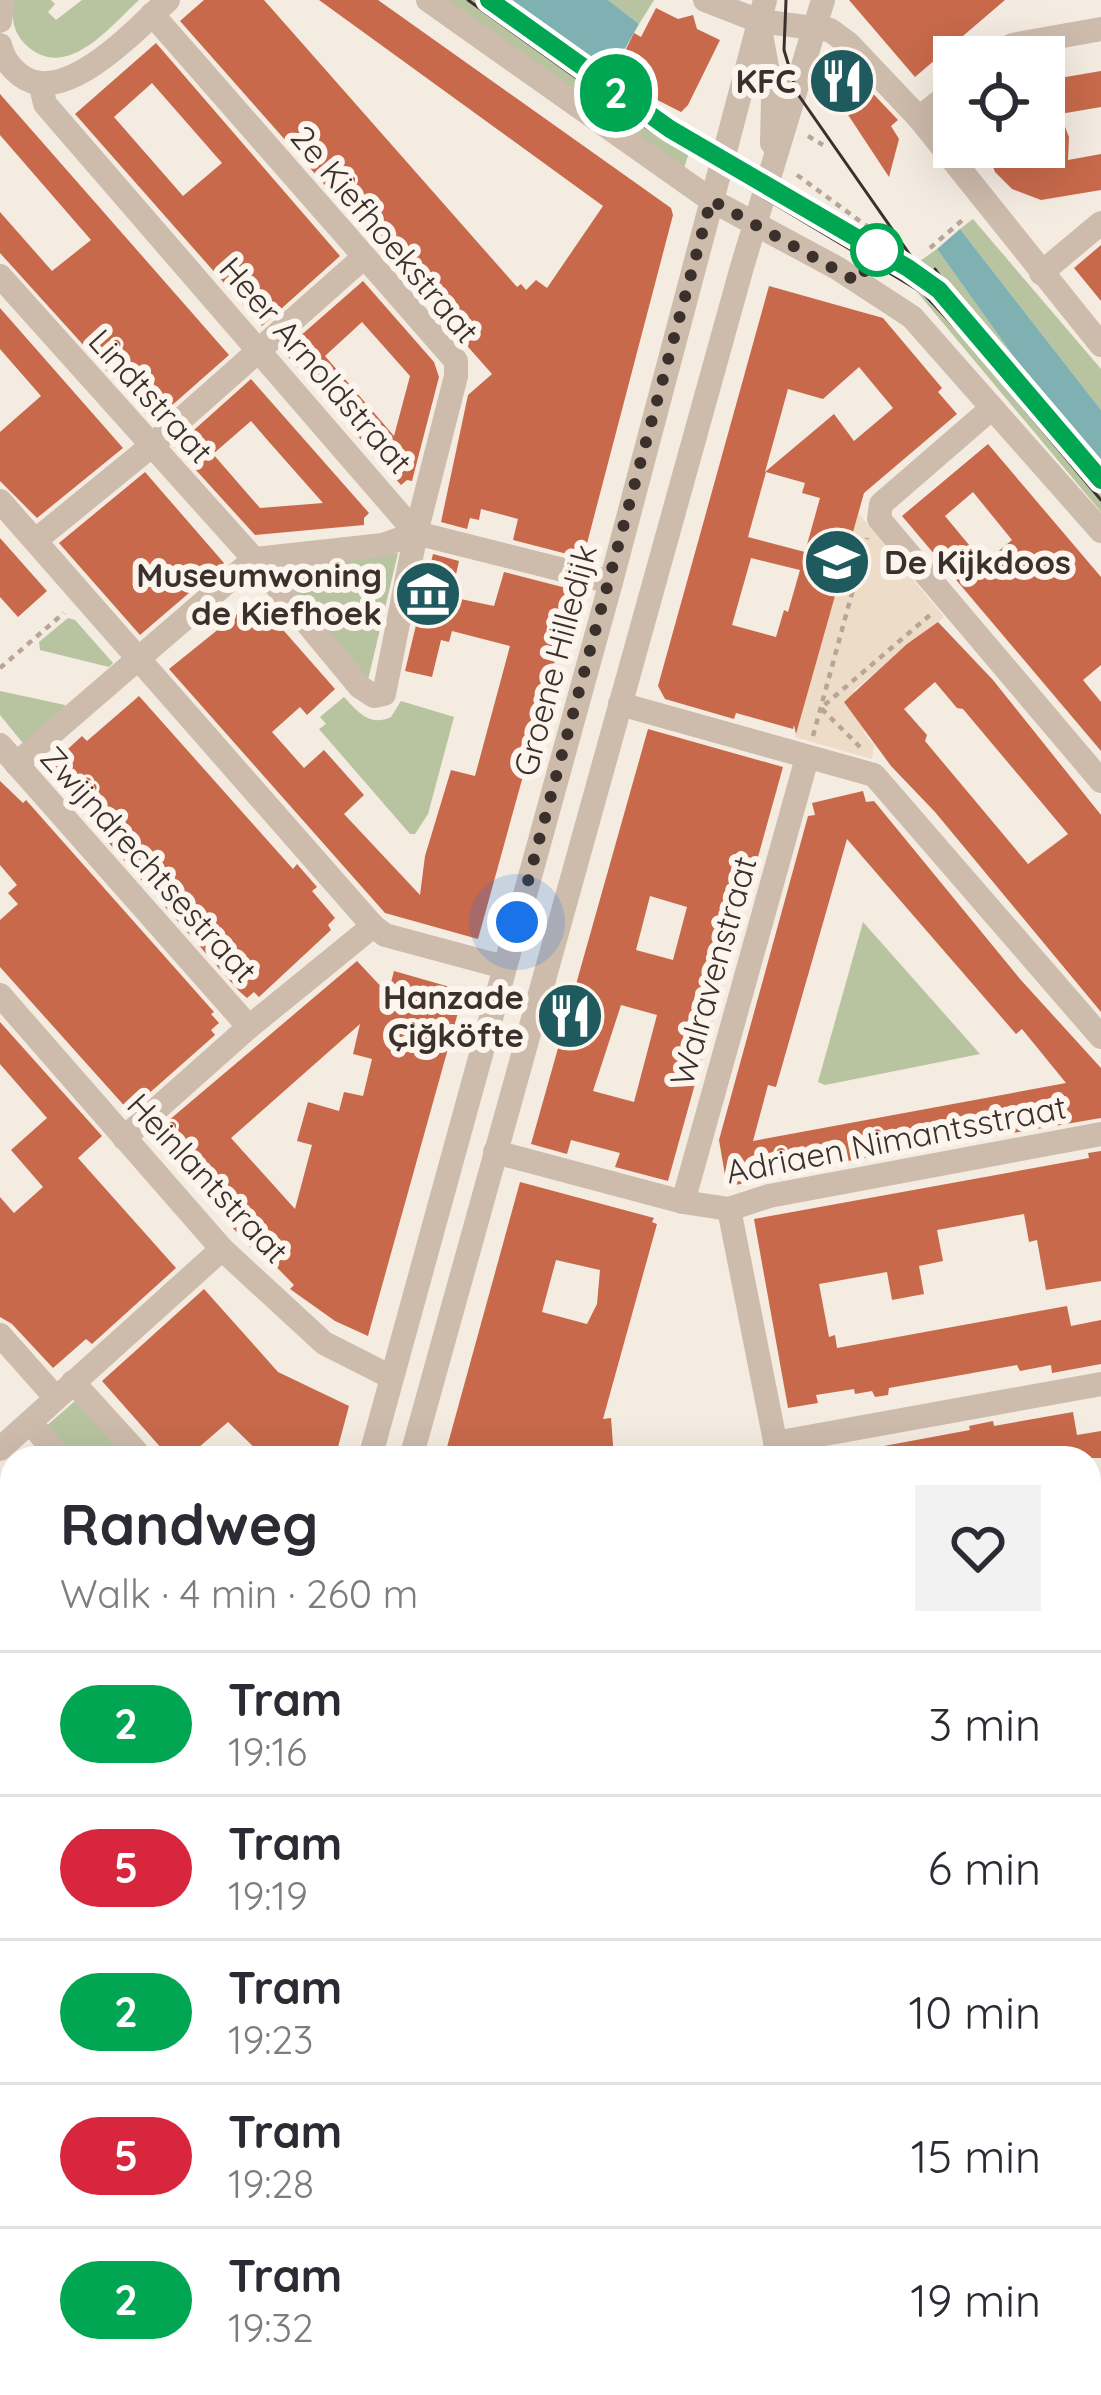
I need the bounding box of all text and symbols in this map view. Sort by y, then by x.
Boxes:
map controls [933,36,1065,168]
button: locate [933,36,1065,168]
restaurant icon: KFC [807,46,877,116]
line badge: 2 [577,54,655,132]
place label: KFC [735,60,796,101]
text: 2 [604,66,628,119]
street label: 2e Kiefhoekstraat [283,117,488,351]
unlabelled marker [852,225,902,275]
street label: Heer Arnoldstraat [211,248,422,481]
street label: Lindtstraat [81,320,222,471]
school or university icon: De Kijkdoos [802,527,872,597]
street label: Groene Hilledijk [504,540,605,780]
place label: De Kijkdoos [884,541,1071,582]
place label: Museumwoning de Kiefhoek [136,554,382,633]
museum icon: Museumwoning de Kiefhoek [393,559,463,629]
street label: Zwijndrechtsestraat [32,737,266,990]
street label: Walravenstraat [660,852,765,1090]
your location [487,892,547,952]
place label: Hanzade Çiğköfte [383,976,524,1055]
restaurant icon: Hanzade Çiğköfte [535,981,605,1051]
street label: Heinlantstraat [119,1084,298,1271]
street label: Adriaen Nimantsstraat [722,1085,1070,1192]
button: heart [915,1485,1041,1611]
text: Randweg [60,1488,318,1559]
text: Walk · 4 min · 260 m [60,1569,418,1618]
text: Tram [228,1671,342,1727]
text: 3 min [928,1696,1041,1752]
text: 2 [114,1697,138,1750]
text: 19:16 [228,1727,307,1776]
text: Tram [228,1815,342,1871]
text: 6 min [928,1840,1041,1896]
text: 5 [114,1841,138,1894]
text: 19:19 [228,1871,308,1920]
text: Tram [228,1959,342,2015]
text: 10 min [909,1984,1041,2040]
text: 2 [114,1985,138,2038]
text: 19:23 [228,2015,314,2064]
text: Tram [228,2103,342,2159]
text: 15 min [911,2128,1041,2184]
text: 5 [114,2129,138,2182]
text: 19:28 [228,2159,314,2208]
text: Tram [228,2247,342,2303]
text: 19 min [910,2272,1041,2328]
text: 2 [114,2273,138,2326]
text: 19:32 [228,2303,314,2352]

